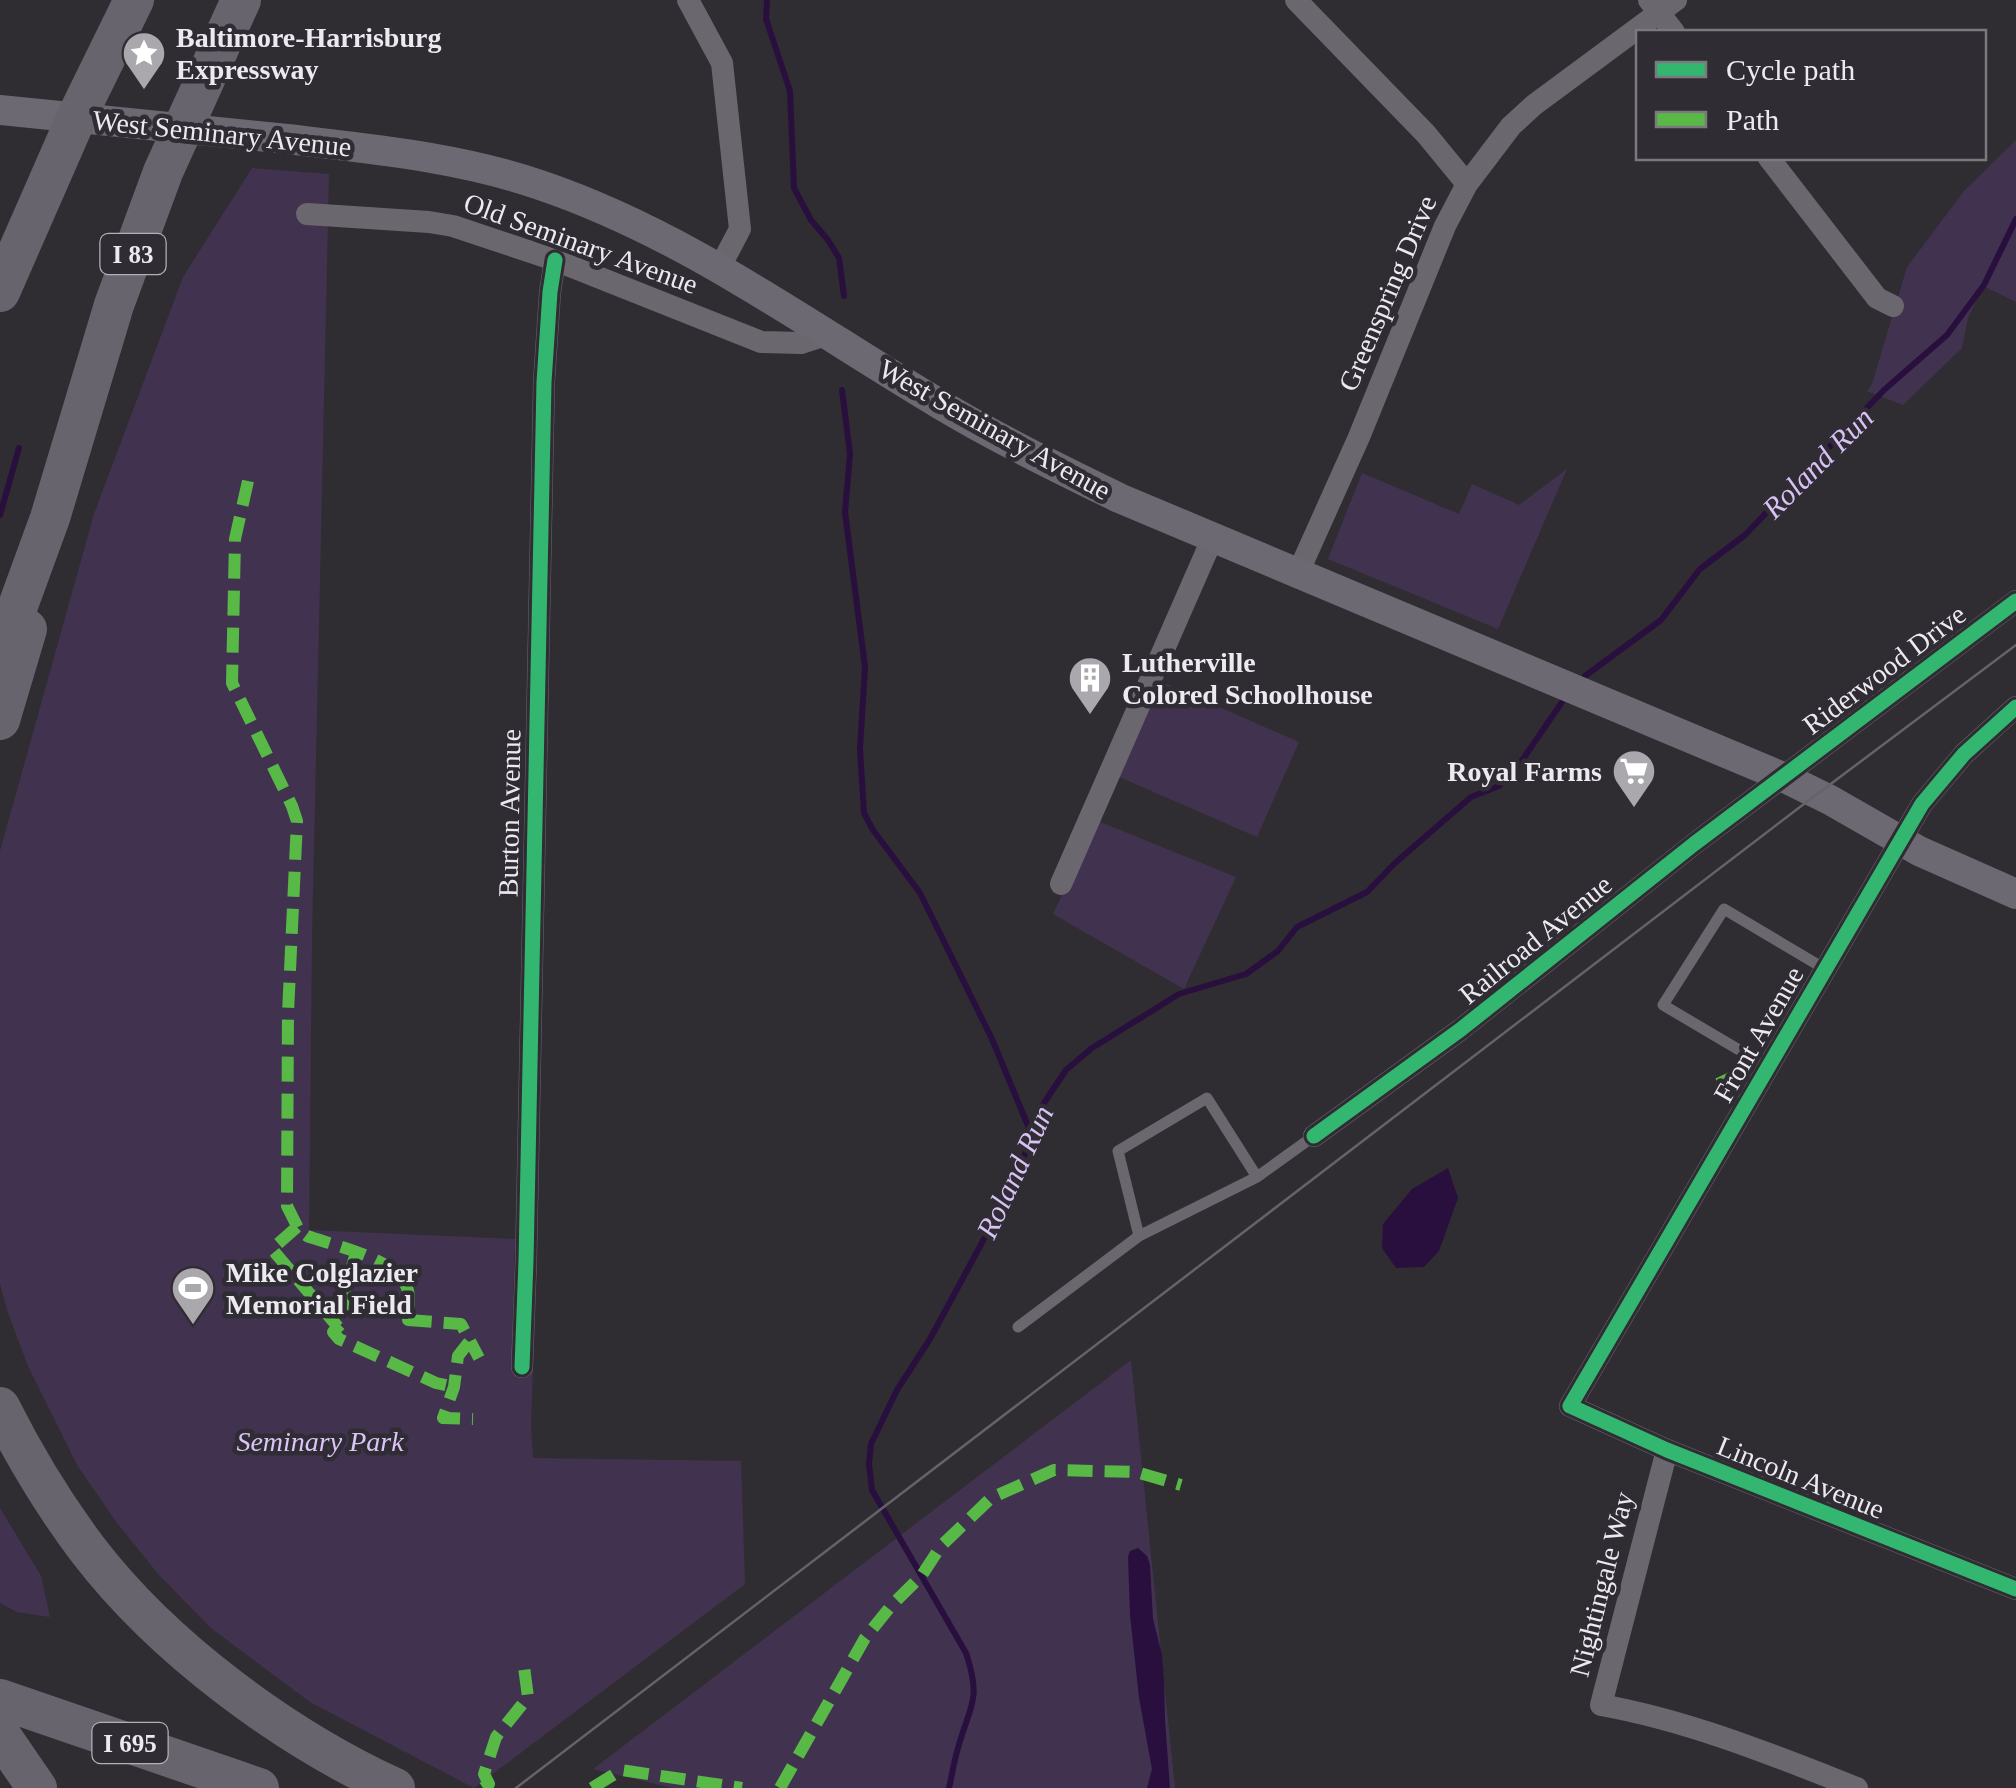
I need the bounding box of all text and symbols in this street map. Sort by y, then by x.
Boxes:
place label: Baltimore-Harrisburg Expressway [176,22,441,85]
place icon: Baltimore-Harrisburg Expressway [121,30,167,91]
legend [1636,30,1986,160]
text: Cycle path [1726,53,1855,86]
text: Path [1726,103,1779,136]
street label: West Seminary Avenue [91,104,353,163]
street label: Old Seminary Avenue [460,187,702,300]
street label: Greenspring Drive [1332,191,1443,396]
road number: I 83 [100,234,166,274]
street label: West Seminary Avenue [874,353,1116,506]
water label: Roland Run [1755,401,1880,525]
street label: Riderwood Drive [1797,598,1972,741]
place label: Lutherville Colored Schoolhouse [1122,647,1373,710]
building icon: Lutherville Colored Schoolhouse [1067,655,1113,716]
street label: Burton Avenue [493,729,526,897]
supermarket icon: Royal Farms [1611,748,1657,809]
place label: Royal Farms [1447,756,1602,787]
street label: Railroad Avenue [1453,869,1618,1010]
street label: Front Avenue [1707,961,1810,1107]
water label: Roland Run [969,1100,1060,1244]
place label: Mike Colglazier Memorial Field [226,1257,418,1320]
sports icon: Mike Colglazier Memorial Field [170,1265,216,1326]
park label: Seminary Park [236,1426,404,1457]
street label: Lincoln Avenue [1713,1430,1889,1525]
street label: Nightingale Way [1564,1489,1639,1680]
road number: I 695 [92,1723,168,1763]

